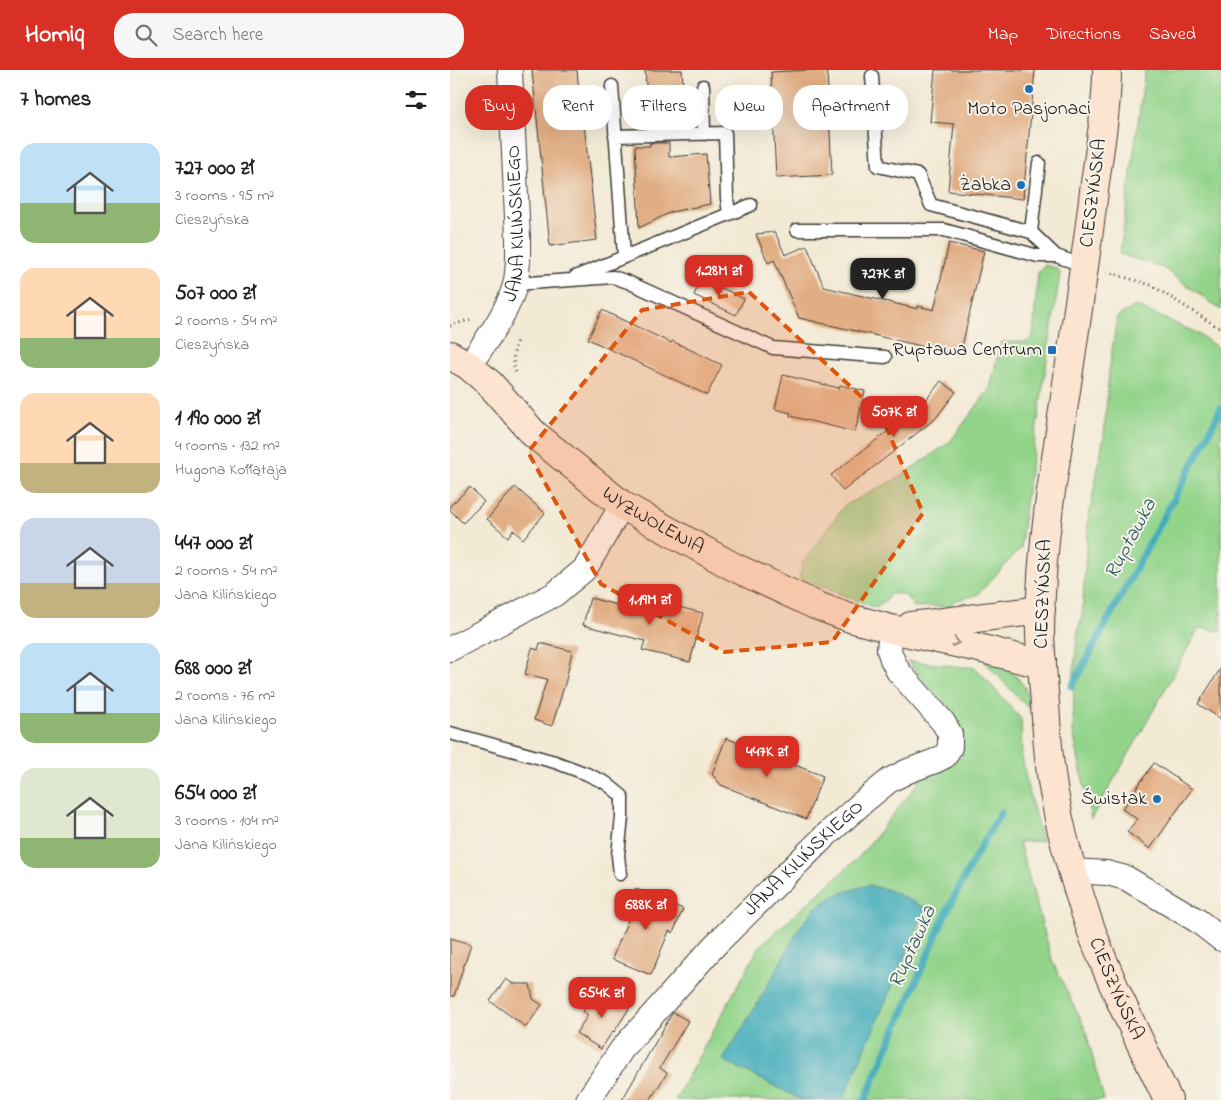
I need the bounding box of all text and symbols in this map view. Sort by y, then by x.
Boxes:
search box [114,13,464,58]
text: Homiq [25,18,84,53]
icon: search [132,21,160,49]
text: Search here [172,22,263,49]
text: Map [988,22,1018,48]
text: Directions [1046,22,1121,48]
text: Saved [1149,22,1196,48]
marker: Moto Pasjonaci [1023,83,1035,95]
text: 7 homes [20,85,91,115]
chip: Buy [465,85,533,130]
chip: Rent [543,85,612,130]
chip: Filters [622,85,705,130]
chip: New [715,85,783,130]
chip: Apartment [793,85,908,130]
icon: filters [402,86,430,114]
place label: Moto Pasjonaci [967,95,1091,124]
street label: CIESZYŃSKA [1073,137,1115,249]
street label: JANA KILIŃSKIEGO [496,144,533,307]
text: 727 000 zł [175,154,254,184]
icon: home [60,163,120,223]
place label: Żabka [959,171,1011,200]
marker: Żabka [1015,179,1027,191]
text: 3 rooms · 95 m² [175,184,274,208]
text: Cieszyńska [175,208,249,232]
pin: 1.28M zł [667,254,771,297]
pin: 727K zł [837,258,929,300]
text: 1.28M zł [696,259,742,283]
text: 727K zł [861,262,905,286]
text: 507 000 zł [175,279,256,309]
icon: home [60,288,120,348]
text: 2 rooms · 54 m² [175,309,277,333]
text: Cieszyńska [175,333,249,357]
place label: Ruptawa Centrum [893,336,1042,365]
marker: Ruptawa Centrum [1046,344,1058,356]
pin: 507K zł [848,396,940,438]
text: 507K zł [872,400,916,424]
text: 1 190 000 zł [175,404,260,434]
icon: home [60,413,120,473]
text: 4 rooms · 132 m² [175,434,280,458]
text: Hugona Kołłątaja [175,458,287,482]
street label: WYZWOLENIA [595,479,710,562]
water label: Ruptawka [1097,493,1165,585]
text: 447 000 zł [175,529,252,559]
icon: home [60,538,120,598]
street label: CIESZYŃSKA [1028,539,1060,649]
text: 2 rooms · 54 m² [175,559,277,583]
text: Jana Kilińskiego [175,583,277,607]
pin: 1.19M zł [598,584,702,626]
text: 1.19M zł [629,588,671,612]
one-way arrow [951,637,960,647]
text: 688 000 zł [175,654,251,684]
icon: home [60,663,120,723]
text: 2 rooms · 76 m² [175,684,275,708]
text: Jana Kilińskiego [175,708,277,732]
pin: 447K zł [721,736,813,778]
text: 447K zł [746,740,788,764]
text: 654 000 zł [175,779,256,809]
place label: Świstak [1081,785,1147,814]
icon: home [60,788,120,848]
street label: JANA KILIŃSKIEGO [737,793,870,923]
marker: Świstak [1151,793,1163,805]
text: 3 rooms · 104 m² [175,809,279,833]
text: Jana Kilińskiego [175,833,277,857]
pin: 688K zł [600,888,692,931]
text: 688K zł [625,893,667,917]
water label: Ruptawka [882,900,945,993]
street label: CIESZYŃSKA [1081,933,1151,1045]
pin: 654K zł [556,976,648,1019]
text: 654K zł [580,981,624,1005]

